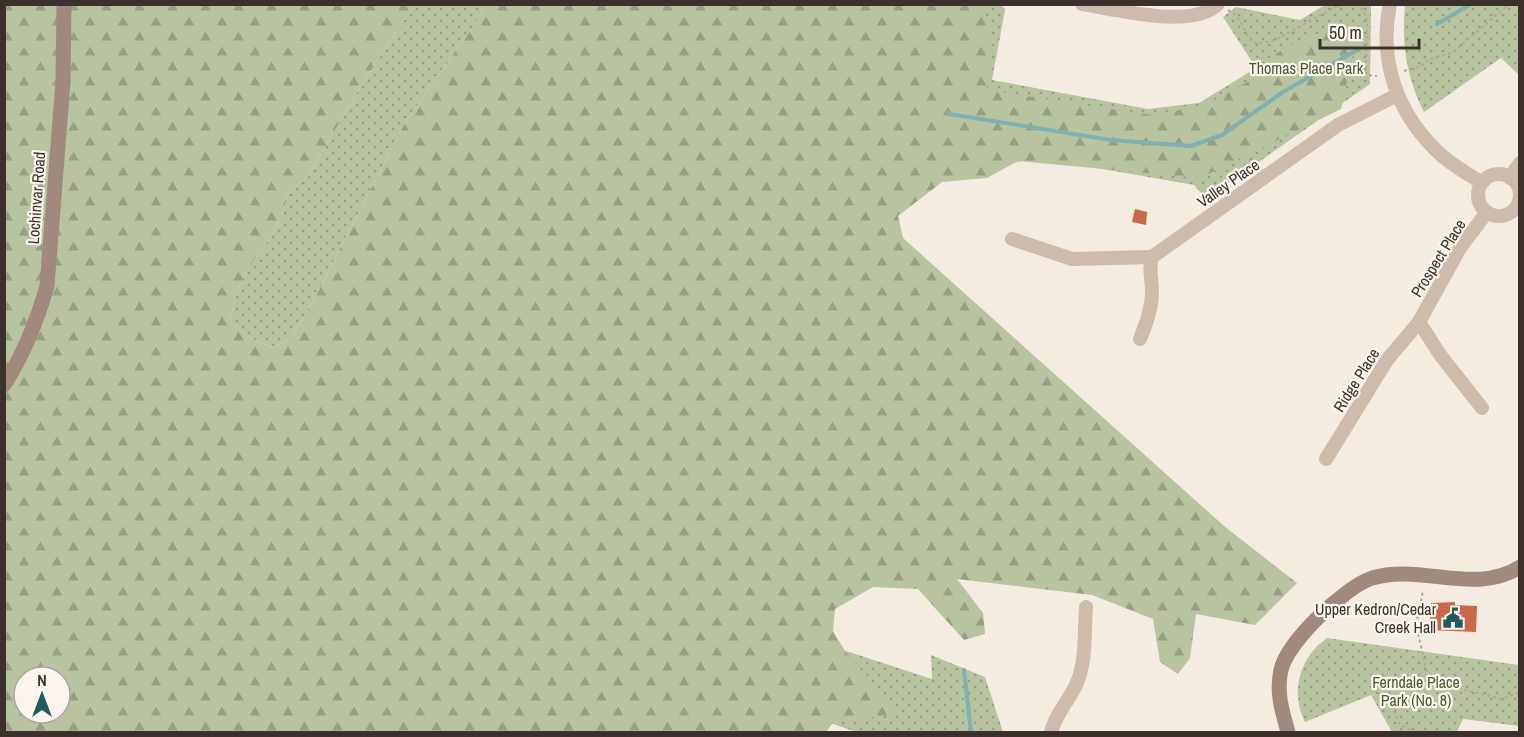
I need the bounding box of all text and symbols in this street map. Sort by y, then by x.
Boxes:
scale bar [1320,12,1419,50]
text: 50 m [1329,20,1362,45]
park label: Thomas Place Park [1249,57,1364,79]
street label: Lochinvar Road [22,151,50,245]
street label: Valley Place [1193,154,1263,212]
street label: Prospect Place [1405,215,1471,301]
street label: Ridge Place [1328,344,1384,416]
place label: Upper Kedron/Cedar Creek Hall [1315,598,1437,638]
public building icon: Upper Kedron/Cedar Creek Hall [1441,606,1465,630]
north arrow [12,665,72,725]
text: N [37,669,47,691]
park label: Ferndale Place Park (No. 8) [1372,671,1460,711]

